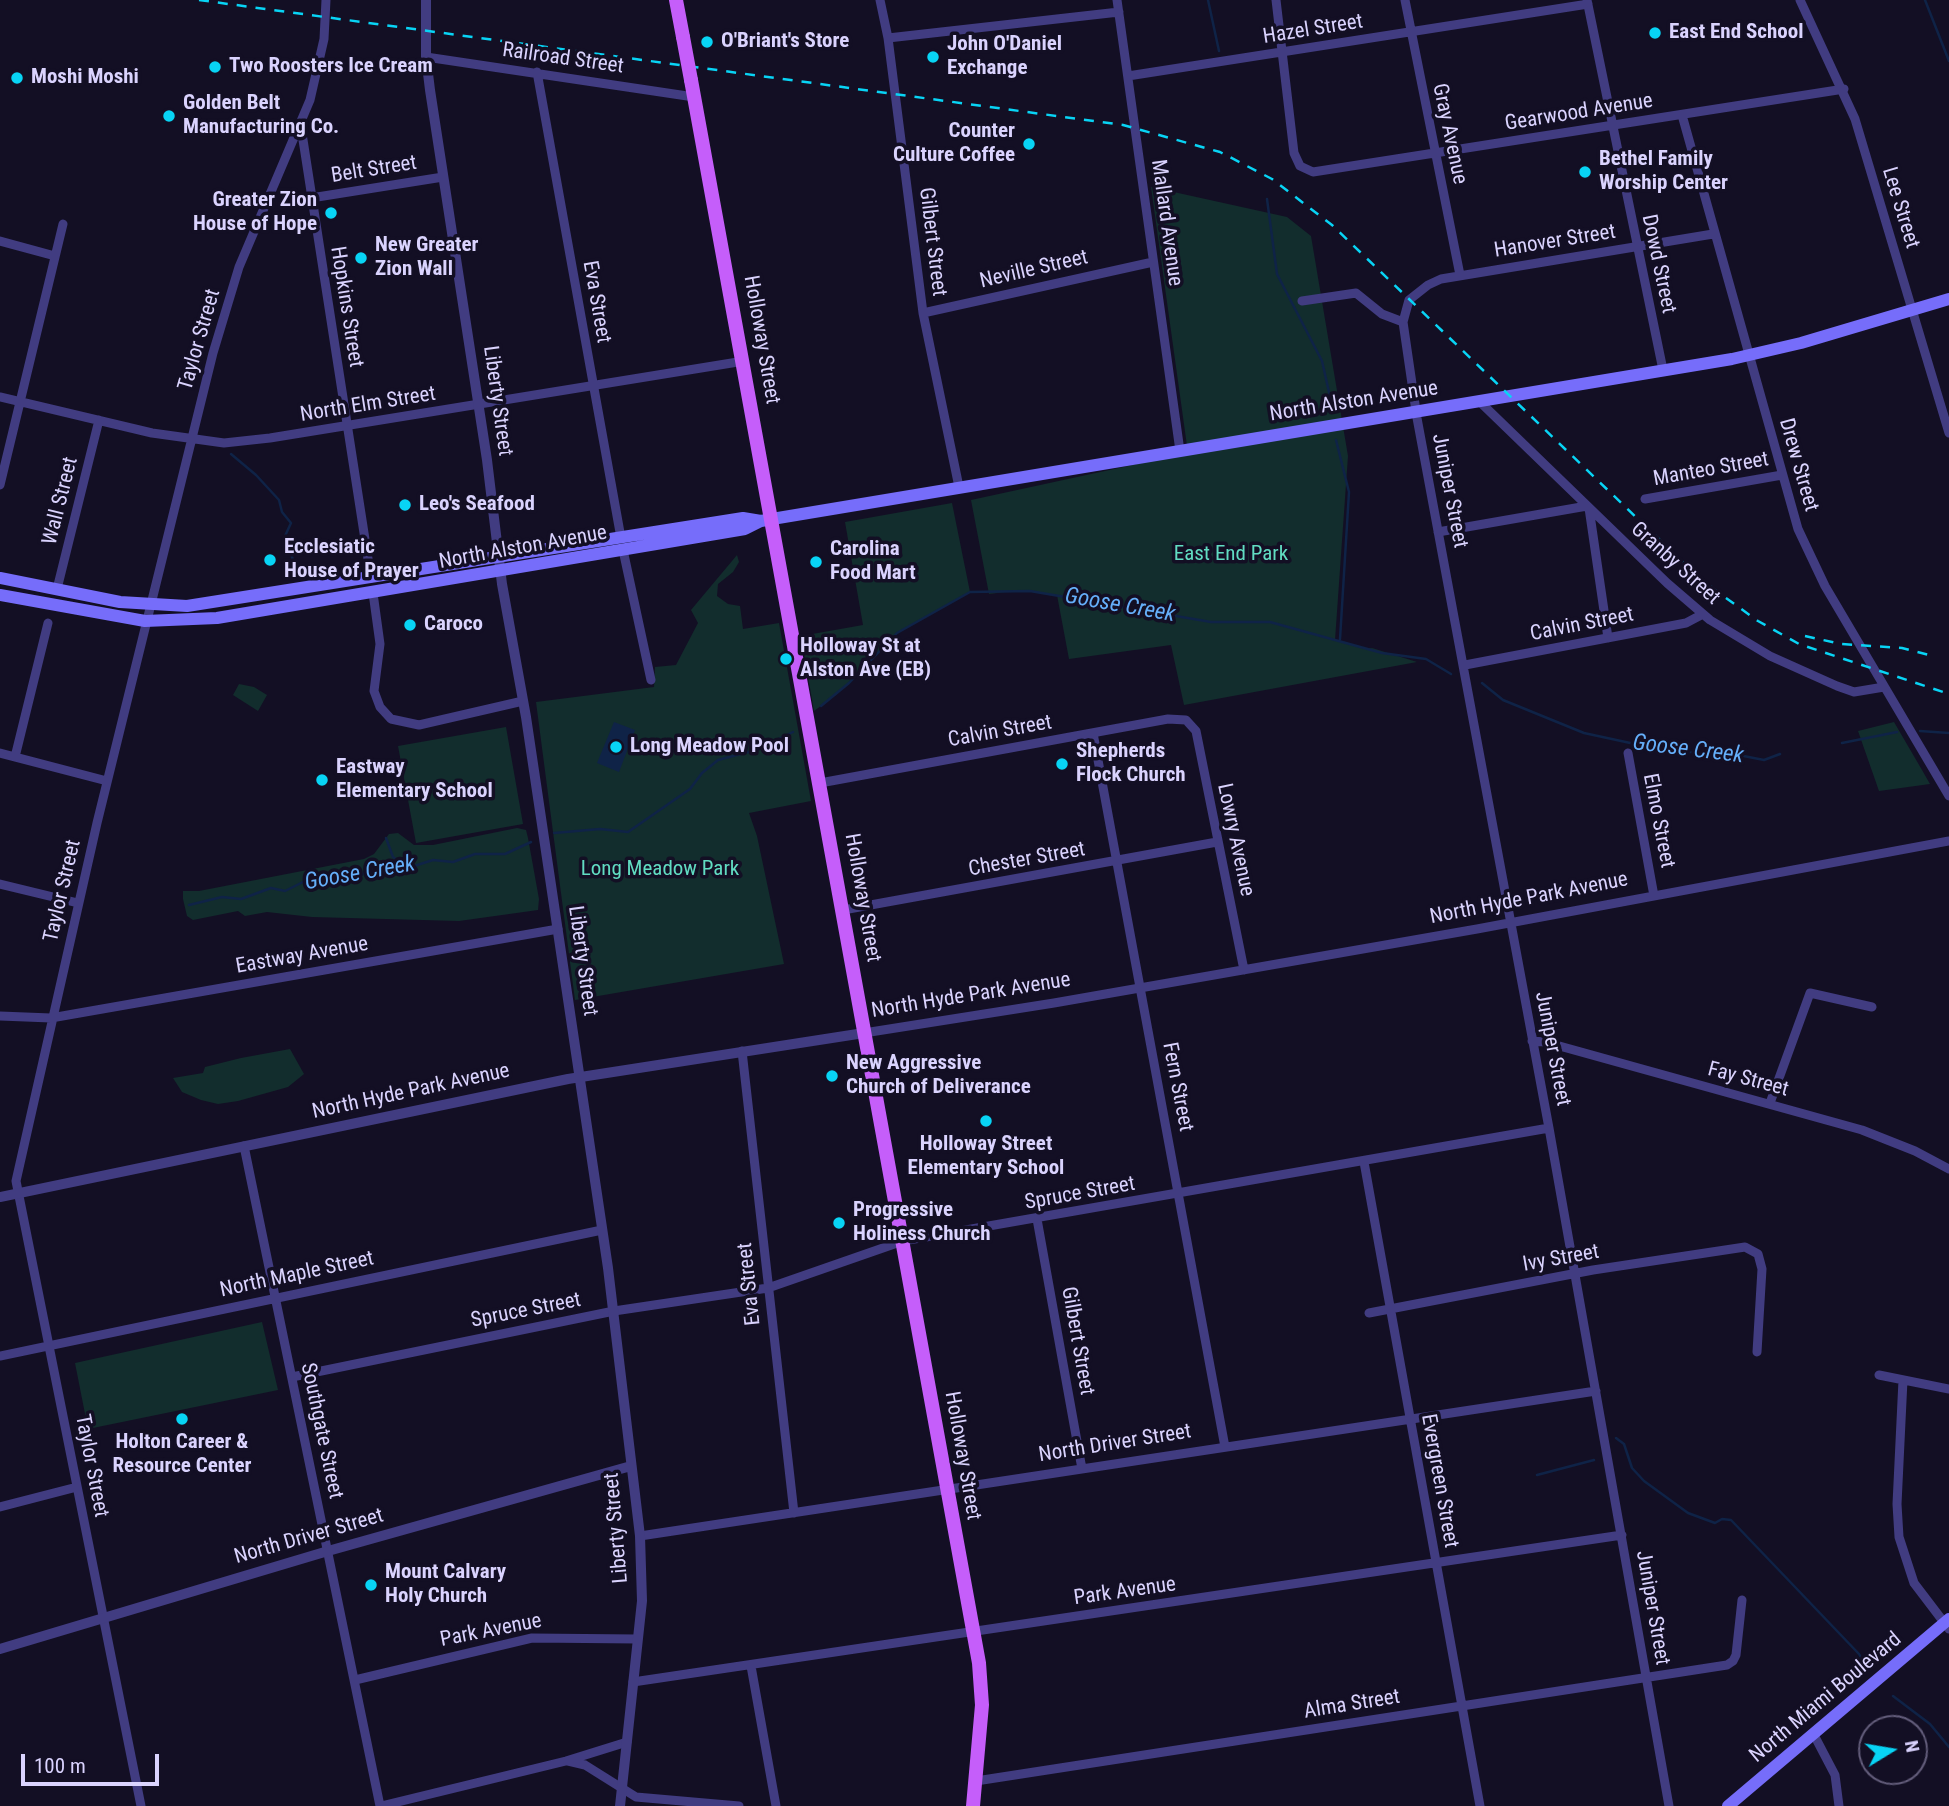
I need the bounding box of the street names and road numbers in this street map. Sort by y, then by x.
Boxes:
street label: Hazel Street [1261,10,1365,50]
street label: Railroad Street [501,38,625,80]
street label: Gray Avenue [1426,81,1472,187]
street label: Gearwood Avenue [1503,89,1655,137]
street label: Belt Street [329,151,419,189]
street label: Mallard Avenue [1145,158,1187,288]
street label: Lee Street [1876,164,1924,252]
street label: Gilbert Street [913,186,951,298]
street label: Dowd Street [1635,212,1681,316]
street label: Hanover Street [1492,220,1618,264]
street label: Hopkins Street [324,245,368,369]
street label: Neville Street [978,245,1090,295]
street label: Eva Street [576,259,616,345]
street label: Holloway Street [737,274,785,406]
street label: Taylor Street [174,286,226,394]
street label: Liberty Street [477,344,517,458]
street label: North Alston Avenue [1268,376,1440,428]
street label: North Elm Street [299,382,437,428]
street label: Drew Street [1773,416,1823,514]
street label: Juniper Street [1426,432,1472,550]
street label: Manteo Street [1651,447,1771,493]
street label: Wall Street [38,455,84,547]
street label: Granby Street [1625,517,1725,611]
street label: North Alston Avenue [437,521,609,575]
street label: Calvin Street [1528,603,1636,647]
street label: Calvin Street [946,710,1054,754]
street label: Elmo Street [1637,772,1679,870]
street label: Lowry Avenue [1211,781,1259,899]
street label: Holloway Street [838,832,886,964]
street label: Taylor Street [39,837,87,945]
street label: Chester Street [967,837,1087,883]
street label: North Hyde Park Avenue [1428,867,1630,931]
street label: Liberty Street [562,904,602,1018]
street label: Eastway Avenue [234,932,370,980]
street label: North Hyde Park Avenue [870,968,1072,1024]
street label: Juniper Street [1529,990,1575,1108]
street label: Fern Street [1156,1040,1198,1134]
street label: Fay Street [1705,1057,1791,1103]
street label: North Hyde Park Avenue [310,1059,512,1125]
street label: Spruce Street [1023,1172,1137,1216]
street label: Ivy Street [1521,1240,1601,1278]
street label: Eva Street [733,1241,767,1327]
street label: North Maple Street [218,1246,376,1304]
street label: Gilbert Street [1055,1285,1099,1397]
street label: Spruce Street [469,1288,583,1334]
street label: Southgate Street [294,1361,348,1501]
street label: Holloway Street [938,1390,986,1522]
street label: Taylor Street [69,1412,113,1520]
street label: Evergreen Street [1415,1412,1463,1550]
street label: North Driver Street [1037,1420,1193,1468]
street label: Liberty Street [600,1472,634,1584]
street label: North Driver Street [232,1504,386,1570]
street label: Juniper Street [1630,1549,1674,1667]
street label: Park Avenue [1072,1572,1178,1612]
street label: Park Avenue [438,1609,544,1653]
street label: North Miami Boulevard [1745,1627,1907,1769]
street label: Alma Street [1302,1685,1402,1725]

